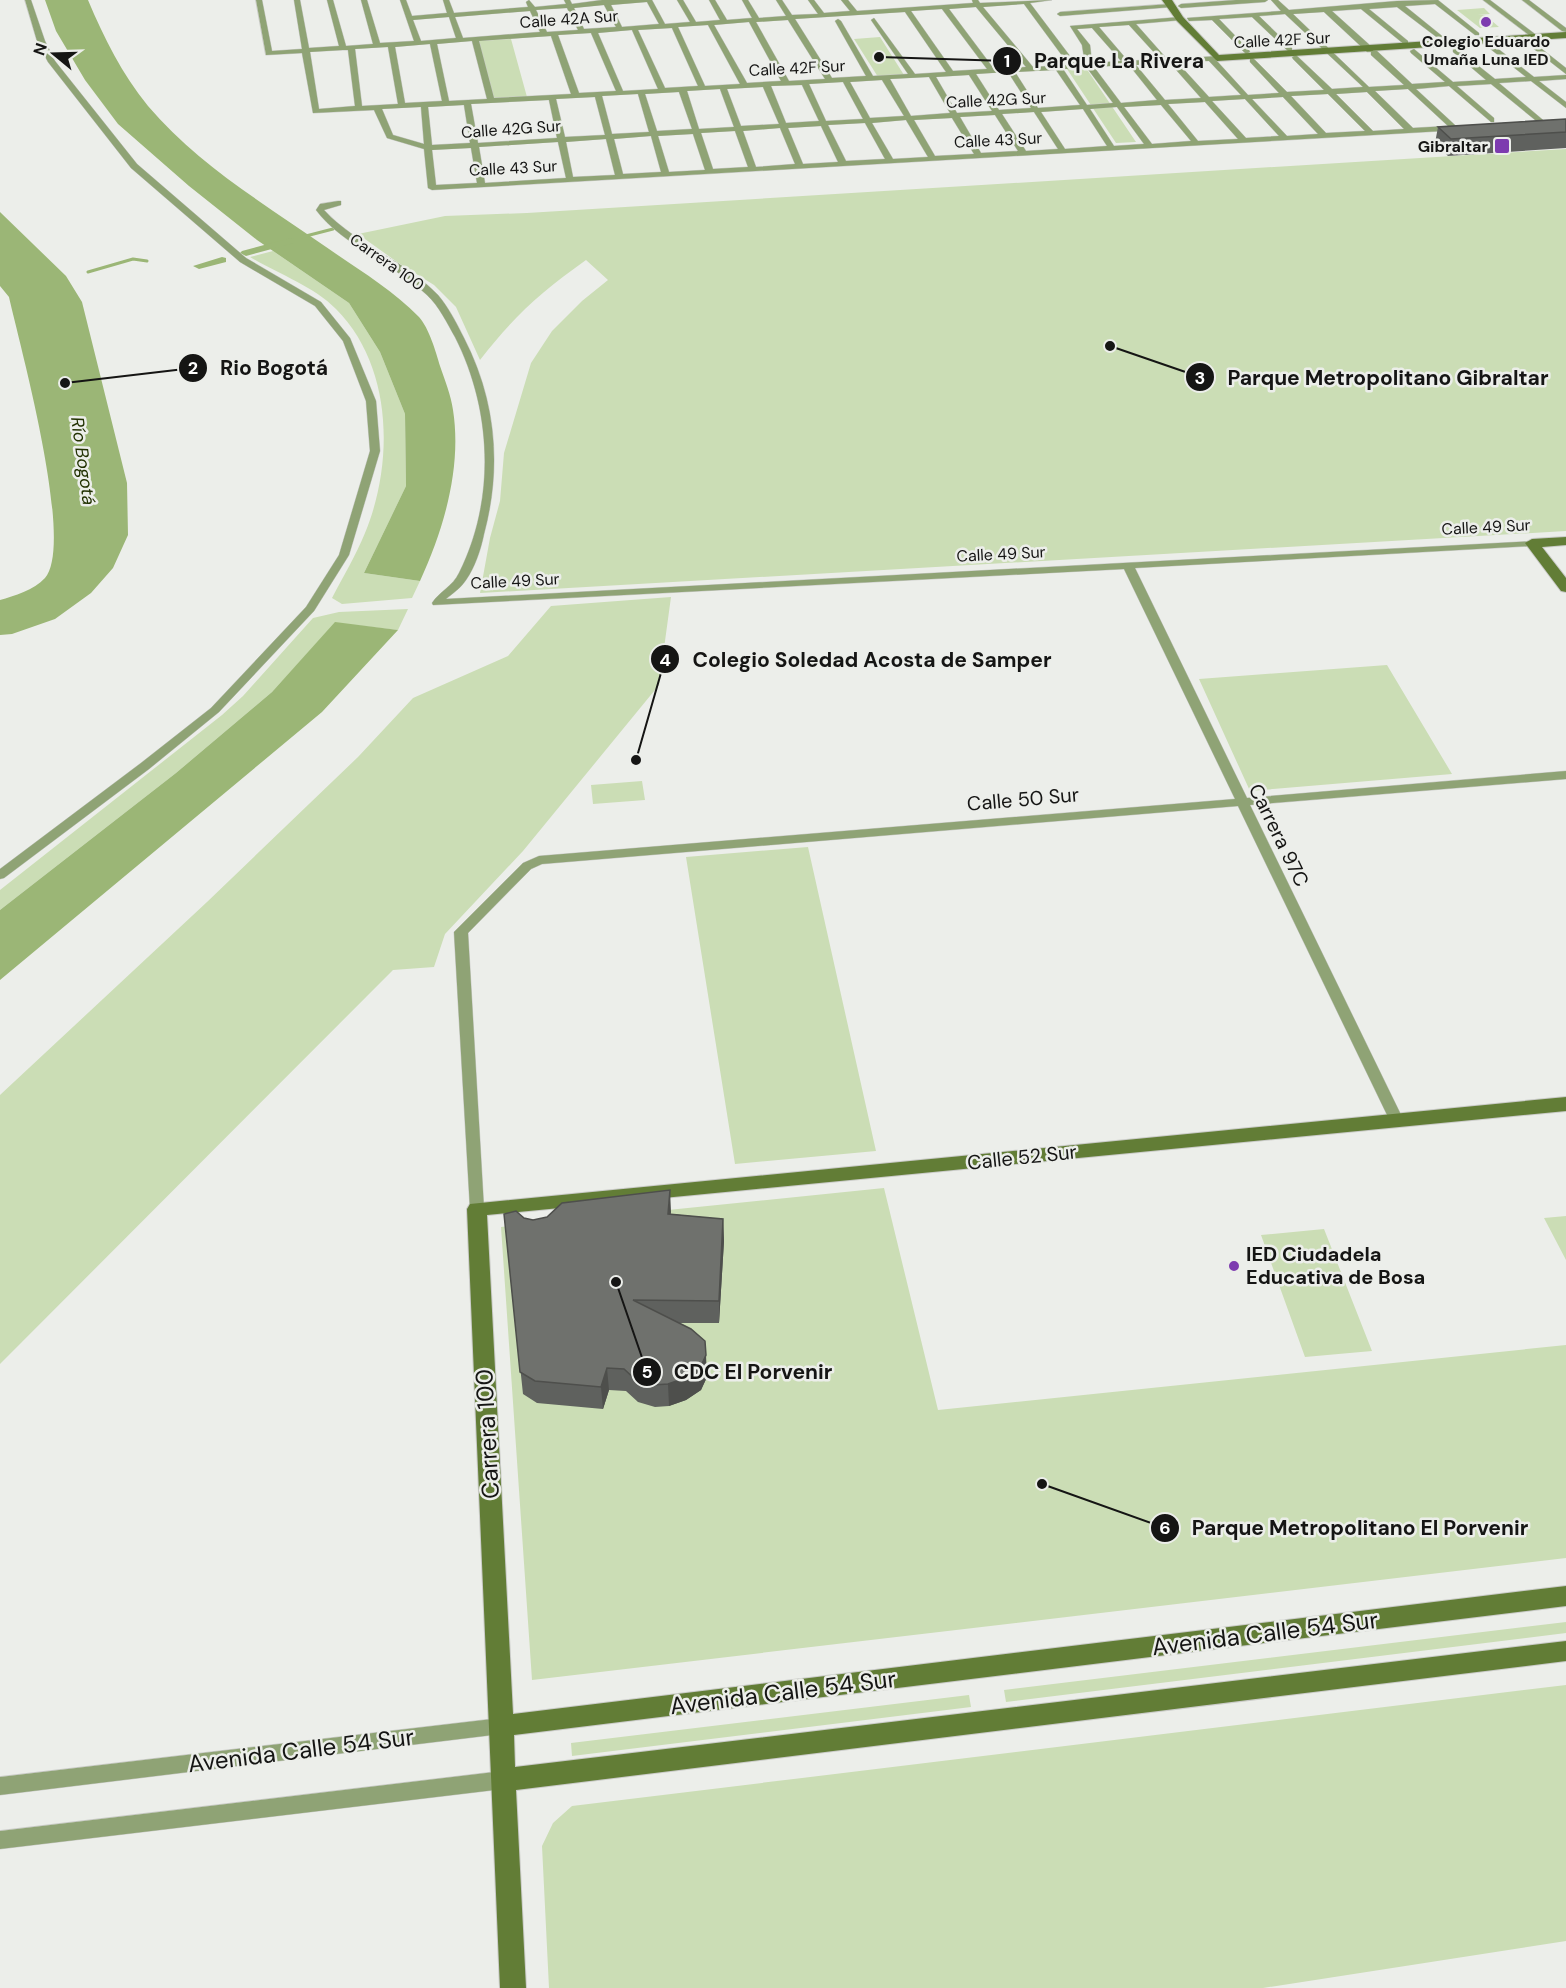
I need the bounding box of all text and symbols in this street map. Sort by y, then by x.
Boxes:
street label: Calle 42A Sur [519,5,619,33]
marker: Colegio Eduardo Umaña Luna IED [1479,15,1493,29]
north arrow [24,24,84,84]
street label: Calle 42F Sur [1233,27,1331,53]
place label: Colegio Eduardo Umaña Luna IED [1422,31,1550,70]
text: N [28,40,52,58]
callout: Parque La Rivera [992,41,1216,80]
text: Parque La Rivera [1034,47,1204,75]
text: 1 [1004,49,1010,73]
street label: Calle 42F Sur [748,55,846,81]
street label: Calle 42G Sur [945,87,1047,113]
street label: Calle 42G Sur [460,115,562,143]
street label: Calle 43 Sur [953,127,1043,153]
place label: Gibraltar [1418,136,1488,157]
marker: Gibraltar [1493,137,1511,155]
street label: Calle 43 Sur [468,155,558,181]
street label: Carrera 100 [346,229,429,295]
callout: Rio Bogotá [178,348,340,387]
text: Rio Bogotá [220,354,328,382]
text: 2 [188,356,198,380]
callout: Parque Metropolitano Gibraltar [1185,358,1560,397]
text: Parque Metropolitano Gibraltar [1228,364,1549,392]
text: 3 [1195,366,1205,390]
water label: Río Bogotá [65,415,101,507]
street label: Calle 49 Sur [1441,514,1531,540]
street label: Calle 49 Sur [956,541,1046,567]
street label: Calle 49 Sur [470,568,560,594]
callout: Colegio Soledad Acosta de Samper [650,640,1063,679]
text: Colegio Soledad Acosta de Samper [692,646,1052,674]
text: 4 [659,648,671,672]
street label: Carrera 97C [1243,779,1315,891]
street label: Calle 50 Sur [966,781,1080,817]
street label: Calle 52 Sur [966,1138,1078,1176]
place label: IED Ciudadela Educativa de Bosa [1246,1241,1425,1290]
marker: IED Ciudadela Educativa de Bosa [1227,1259,1241,1273]
callout: CDC El Porvenir [632,1352,844,1391]
text: CDC El Porvenir [674,1358,833,1386]
text: 5 [641,1360,653,1384]
street label: Carrera 100 [468,1368,506,1500]
callout: Parque Metropolitano El Porvenir [1150,1508,1541,1547]
text: Parque Metropolitano El Porvenir [1192,1514,1529,1542]
text: 6 [1159,1516,1171,1540]
street label: Avenida Calle 54 Sur [1150,1604,1380,1662]
street label: Avenida Calle 54 Sur [668,1663,898,1721]
street label: Avenida Calle 54 Sur [186,1721,416,1779]

